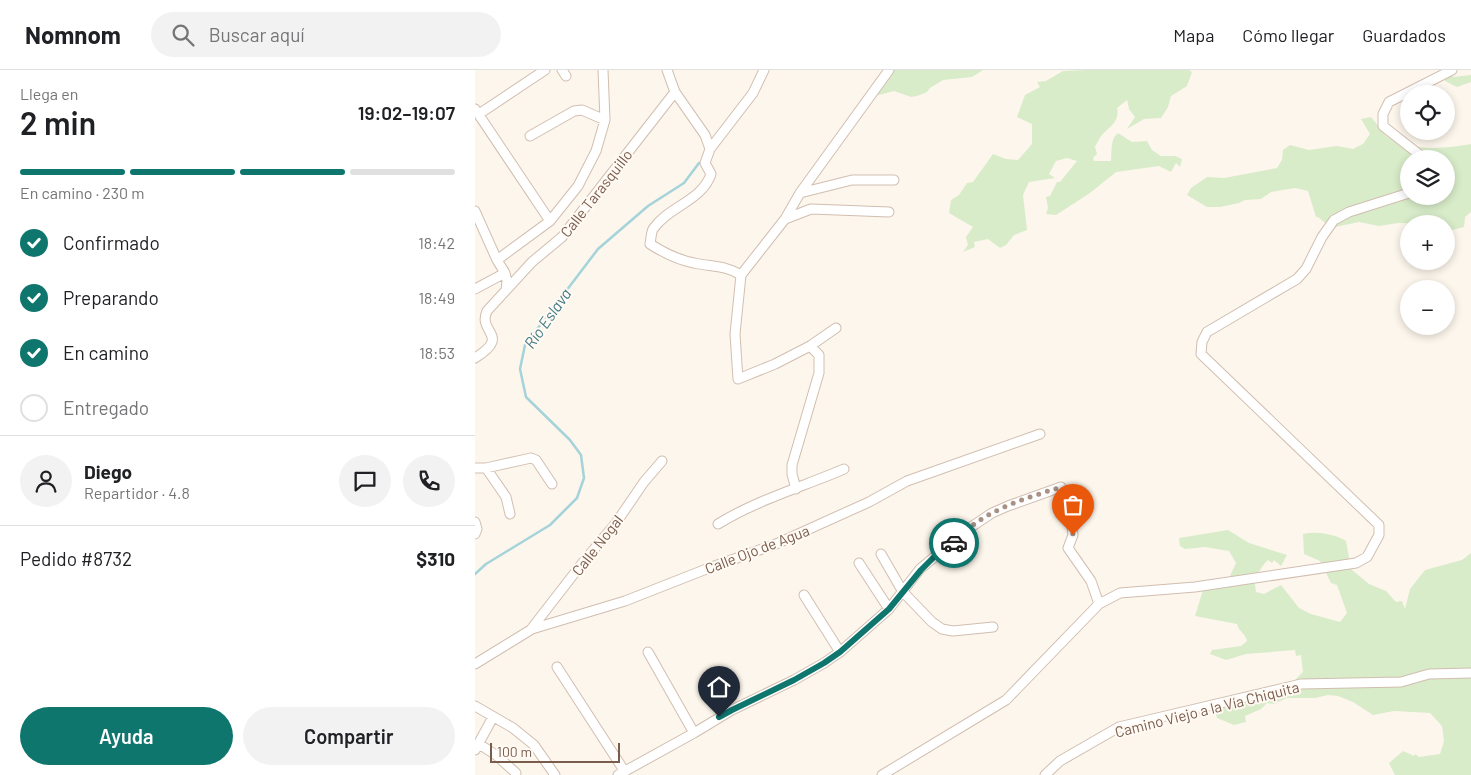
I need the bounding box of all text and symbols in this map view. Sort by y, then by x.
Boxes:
search box [151,12,501,57]
text: Nomnom [25,20,121,49]
icon: search [169,21,197,49]
text: Buscar aquí [209,23,305,46]
text: Mapa [1173,24,1214,46]
text: Cómo llegar [1242,24,1334,46]
text: Guardados [1362,24,1446,46]
text: Llega en [20,84,78,103]
map controls [1400,85,1455,335]
button: locate [1400,85,1455,140]
text: 19:02–19:07 [358,101,455,124]
text: 2 min [20,103,96,141]
street label: Calle Tarasquillo [556,146,636,240]
button: layers [1400,150,1455,205]
text: En camino · 230 m [20,183,145,202]
button: + [1400,215,1455,270]
icon: check [20,229,48,257]
text: Confirmado [63,231,160,254]
text: 18:42 [418,233,455,252]
button: − [1400,280,1455,335]
icon: check [20,284,48,312]
water label: Río Eslava [520,284,574,352]
text: Preparando [63,286,159,309]
text: 18:49 [418,288,455,307]
icon: check [20,339,48,367]
text: En camino [63,341,149,364]
text: 18:53 [419,343,455,362]
text: Entregado [63,396,149,419]
button: person [20,455,72,507]
button: chat [339,455,391,507]
button: phone [403,455,455,507]
text: Diego [84,460,132,483]
text: Repartidor · 4.8 [84,483,190,502]
pin [1052,484,1094,535]
icon: bag [1059,491,1087,519]
street label: Calle Nogal [568,511,626,579]
courier [929,518,979,568]
street label: Calle Ojo de Agua [702,521,812,577]
icon: car [940,529,968,557]
text: Pedido #8732 [20,547,132,570]
text: $310 [416,547,455,570]
pin [698,666,740,717]
icon: home [705,673,733,701]
street label: Camino Viejo a la Vía Chiquita [1113,677,1301,741]
button: Ayuda [20,707,233,765]
button: Compartir [243,707,455,765]
scale bar [490,740,620,763]
text: 100 m [497,743,532,760]

